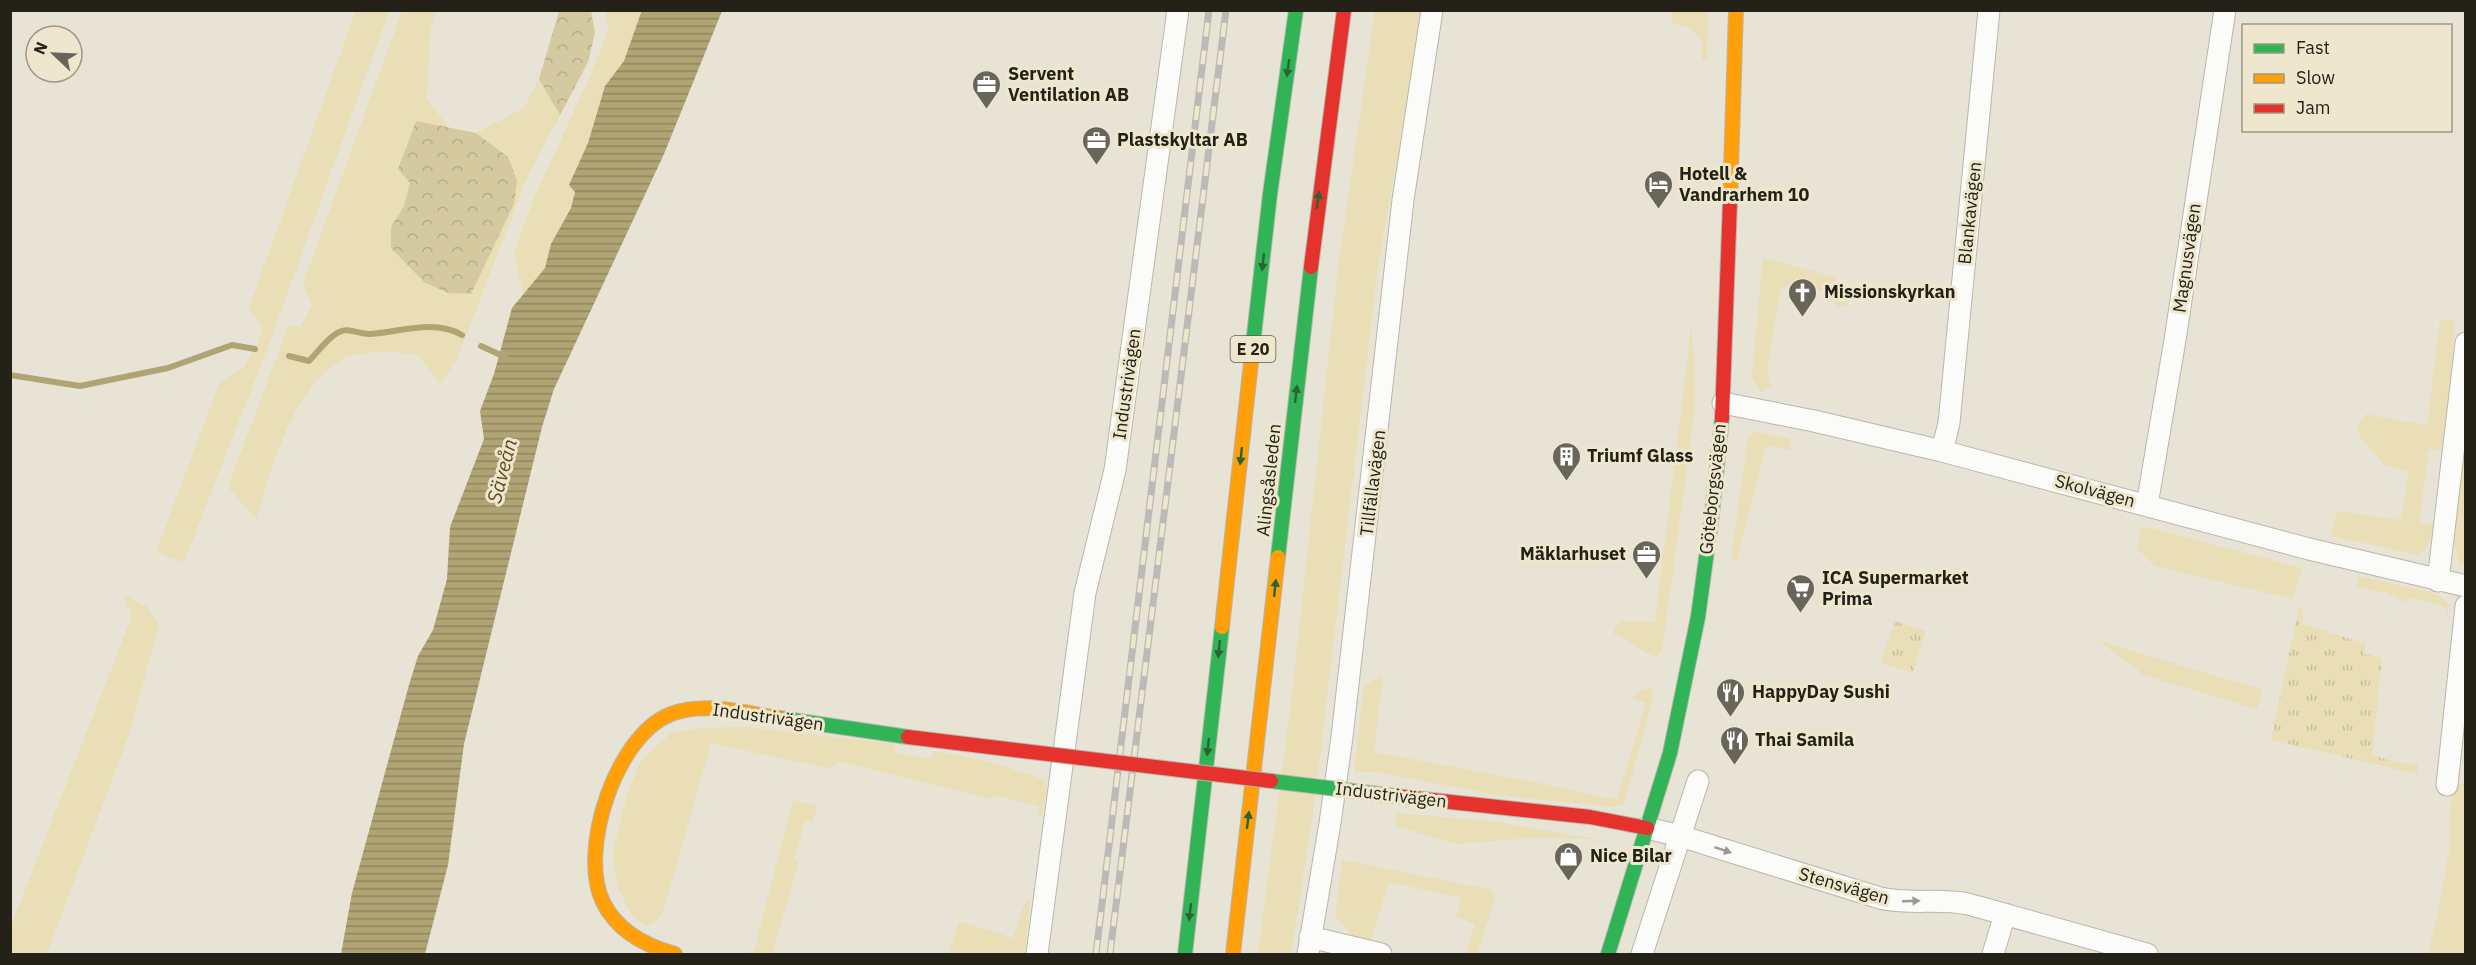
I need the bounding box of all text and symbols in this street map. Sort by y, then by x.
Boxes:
north arrow [24,24,84,84]
legend [2242,24,2452,132]
text: Fast [2296,36,2330,59]
text: N [29,39,52,57]
one-way arrow [1283,59,1292,78]
place label: Servent Ventilation AB [1008,62,1129,106]
text: Slow [2296,66,2335,89]
office icon: Servent Ventilation AB [971,68,1003,110]
text: Jam [2296,96,2331,119]
office icon: Plastskyltar AB [1080,124,1112,166]
place label: Plastskyltar AB [1117,128,1248,151]
street label: Blankavägen [1953,160,1986,265]
place label: Hotell & Vandrarhem 10 [1679,162,1809,206]
hotel icon: Hotell & Vandrarhem 10 [1642,168,1674,210]
one-way arrow [1314,191,1323,210]
street label: Magnusvägen [2167,202,2206,314]
one-way arrow [1258,252,1267,271]
church icon: Missionskyrkan [1787,276,1819,318]
place label: Missionskyrkan [1824,280,1956,303]
street label: Industrivägen [1107,327,1146,441]
road number: E 20 [1230,336,1276,362]
one-way arrow [1291,384,1301,403]
street label: Alingsåsleden [1251,422,1286,537]
street label: Göteborgsvägen [1694,422,1731,555]
street label: Tillfällavägen [1355,428,1390,537]
water label: Säveån [480,436,523,506]
building icon: Triumf Glass [1550,440,1582,482]
place label: Triumf Glass [1587,444,1693,467]
one-way arrow [1236,446,1246,465]
street label: Skolvägen [2052,469,2138,512]
office icon: Mäklarhuset [1631,538,1663,580]
place label: Mäklarhuset [1520,542,1626,565]
place label: ICA Supermarket Prima [1822,566,1969,610]
supermarket icon: ICA Supermarket Prima [1785,572,1817,614]
one-way arrow [1270,578,1279,597]
one-way arrow [1214,640,1224,659]
restaurant icon: HappyDay Sushi [1715,676,1747,718]
place label: HappyDay Sushi [1752,680,1890,703]
street label: Industrivägen [711,697,825,736]
restaurant icon: Thai Samila [1718,724,1750,766]
place label: Thai Samila [1755,728,1854,751]
one-way arrow [1203,738,1213,757]
street label: Industrivägen [1334,776,1448,813]
one-way arrow [1243,810,1253,829]
shop icon: Nice Bilar [1553,840,1585,882]
place label: Nice Bilar [1590,844,1672,867]
one-way arrow [1714,846,1732,856]
street label: Stensvägen [1796,862,1892,909]
one-way arrow [1901,896,1920,905]
one-way arrow [1185,903,1194,922]

